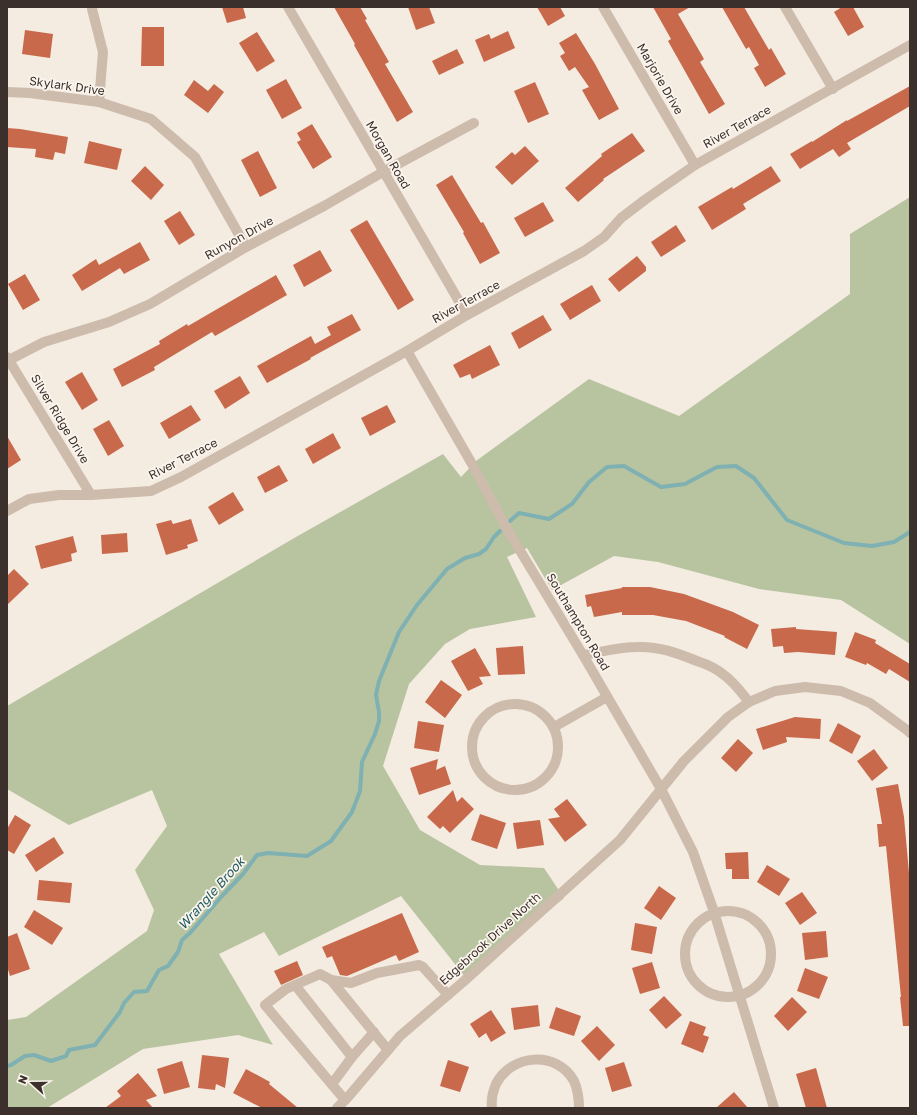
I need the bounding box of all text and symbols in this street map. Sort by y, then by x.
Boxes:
street label: Marjorie Drive [634,40,687,117]
street label: Skylark Drive [28,73,106,98]
street label: River Terrace [700,102,773,151]
street label: Morgan Road [363,118,414,191]
street label: Runyon Drive [202,213,276,263]
street label: River Terrace [429,277,502,326]
street label: Silver Ridge Drive [28,371,93,466]
street label: River Terrace [146,435,220,482]
street label: Southampton Road [543,570,613,673]
water label: Wrangle Brook [174,852,249,933]
street label: Edgebrook Drive North [436,889,543,988]
north arrow [12,1063,52,1103]
text: N [15,1073,30,1085]

